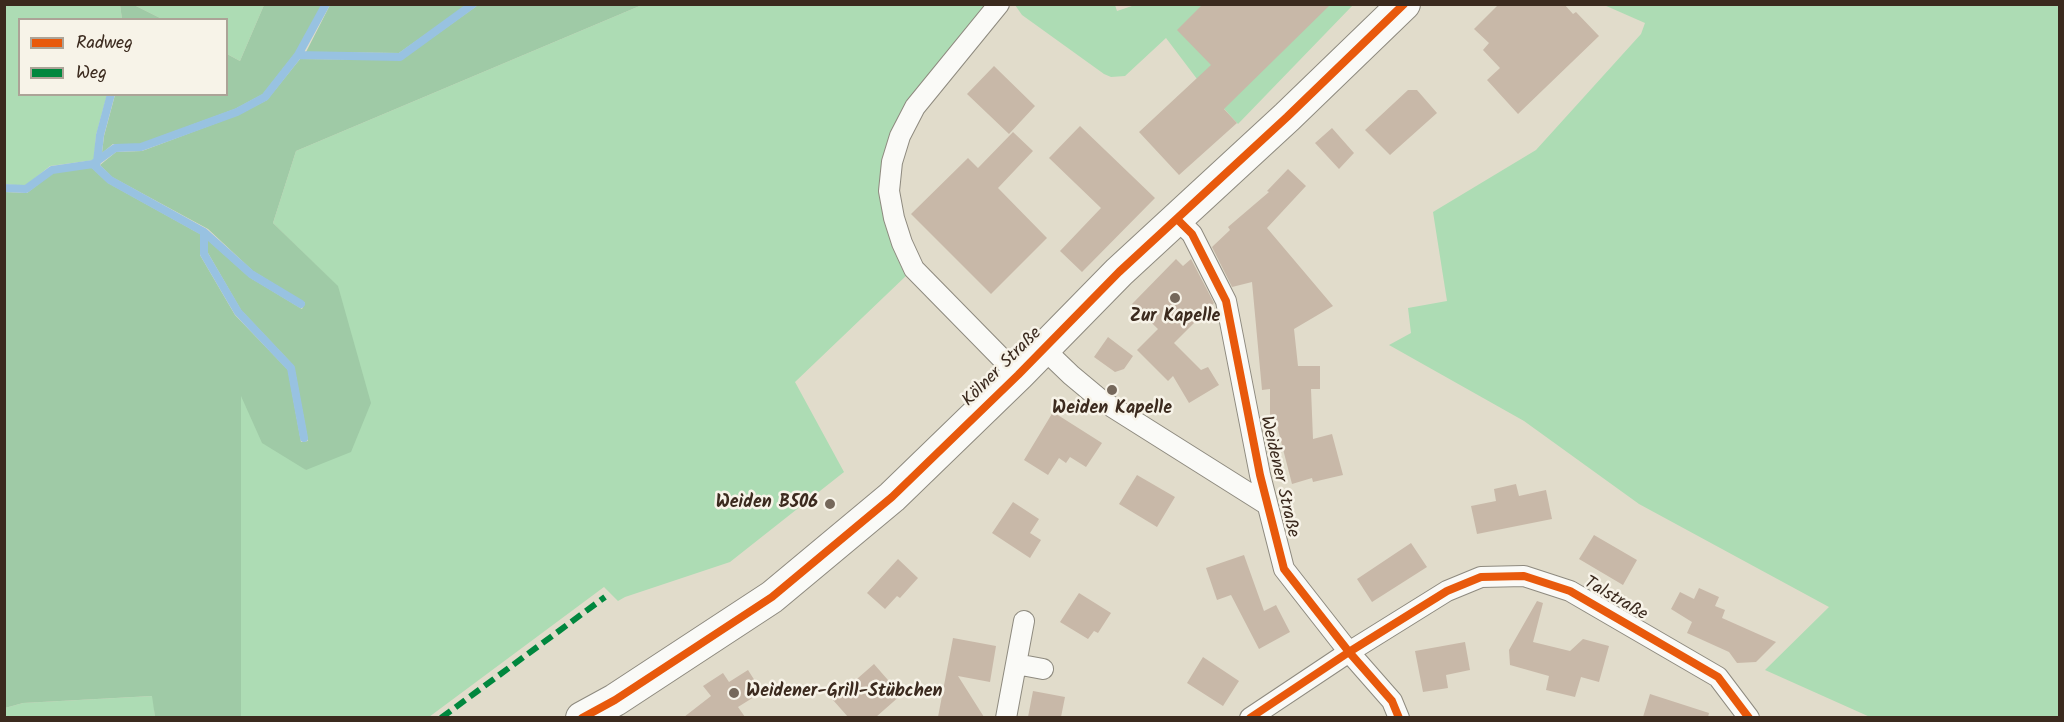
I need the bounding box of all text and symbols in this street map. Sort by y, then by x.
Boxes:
legend [18,18,228,96]
text: Radweg [76,29,133,58]
text: Weg [76,59,107,88]
marker: Zur Kapelle [1168,291,1182,305]
place label: Zur Kapelle [1130,307,1220,329]
street label: Kölner Straße [959,324,1047,412]
marker: Weiden Kapelle [1105,383,1119,397]
place label: Weiden Kapelle [1052,399,1172,421]
street label: Weidener Straße [1254,414,1302,540]
place label: Weiden B506 [716,493,818,515]
marker: Weiden B506 [823,497,837,511]
street label: Talstraße [1579,573,1651,627]
place label: Weidener-Grill-Stübchen [746,682,943,704]
marker: Weidener-Grill-Stübchen [727,686,741,700]

